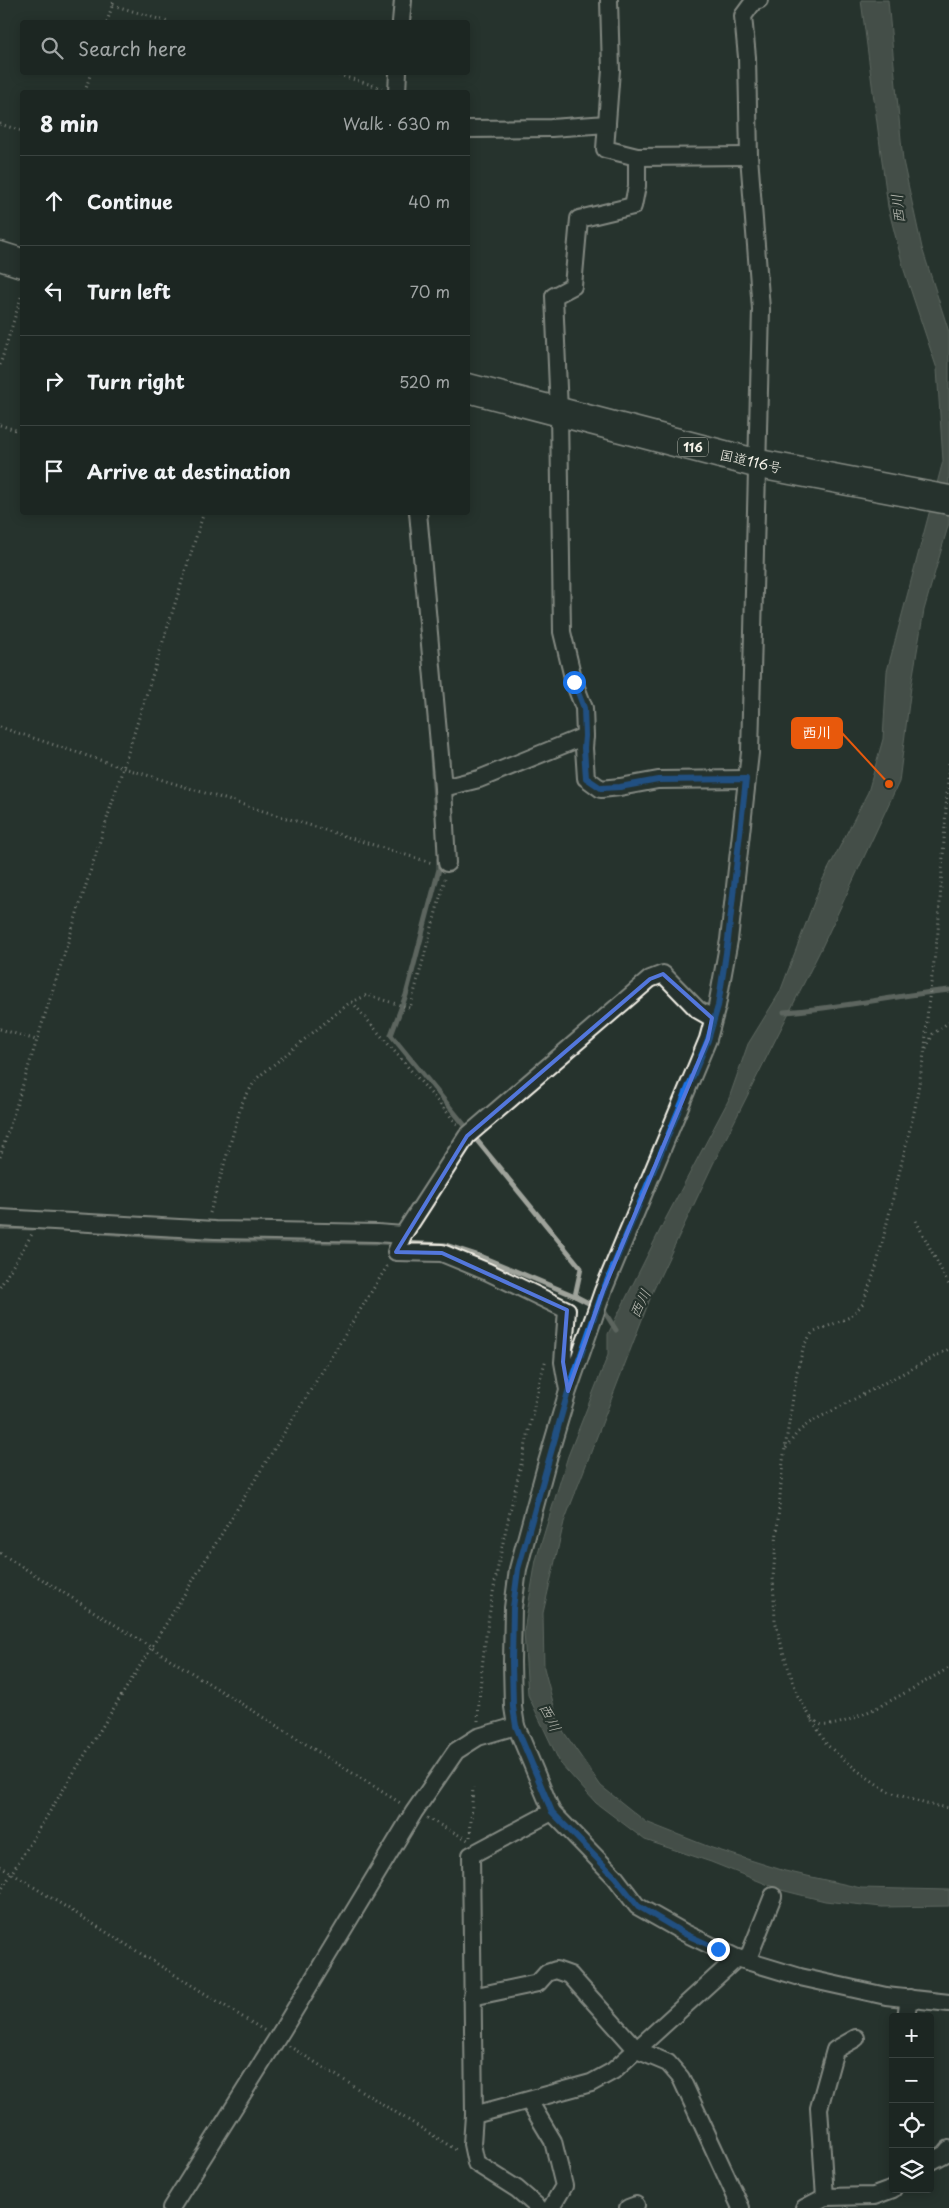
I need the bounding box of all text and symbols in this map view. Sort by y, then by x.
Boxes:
search box [20,20,470,75]
icon: search [38,34,66,62]
text: Search here [78,34,187,62]
text: 8 min [40,107,99,139]
text: Walk · 630 m [343,111,450,135]
icon: ahead [40,187,68,215]
text: Continue [87,187,173,215]
text: 40 m [408,189,450,213]
water label: 西川 [884,193,910,225]
icon: left [40,277,68,305]
text: Turn left [87,277,171,305]
text: 70 m [410,279,450,303]
icon: right [40,367,68,395]
text: Turn right [87,367,185,395]
text: 520 m [399,369,450,393]
road number: 116 [678,438,708,457]
street label: 国道116号 [718,444,784,478]
icon: arrive [40,457,68,485]
text: Arrive at destination [87,457,291,485]
route start [563,671,586,694]
callout: 西川 [792,718,842,748]
text: 西川 [802,720,832,743]
water label: 西川 [622,1284,656,1322]
water label: 西川 [534,1698,568,1736]
route end [707,1938,730,1961]
map controls [889,2013,934,2193]
button: + [889,2013,934,2058]
button: − [889,2058,934,2103]
button: locate [889,2103,934,2148]
button: layers [889,2148,934,2193]

